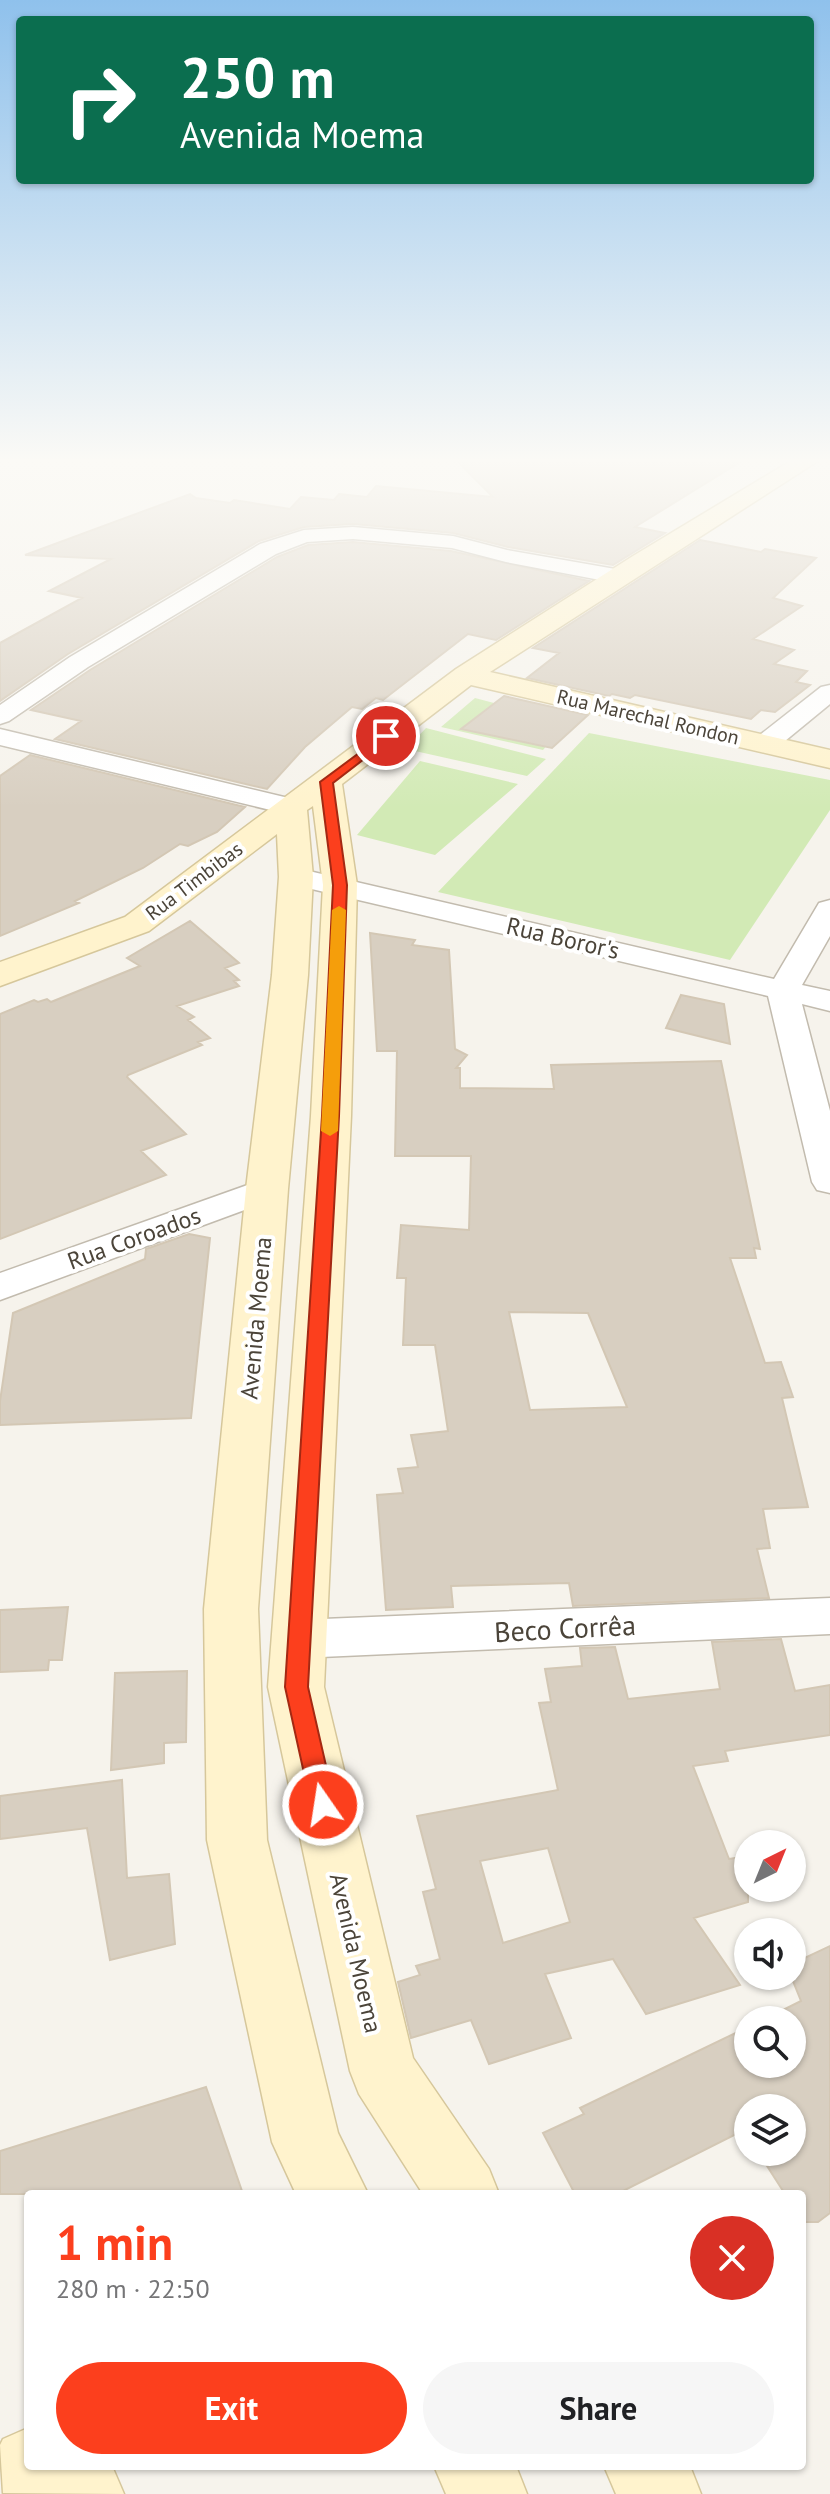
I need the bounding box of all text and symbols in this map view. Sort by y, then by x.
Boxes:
text: 250 m [180,41,335,113]
icon: right [48,48,152,152]
text: Avenida Moema [180,111,424,158]
street label: Rua Marechal Rondon [554,683,742,751]
pin [352,702,420,770]
icon: arrive [364,714,408,758]
street label: Rua Timbibas [140,836,248,926]
street label: Rua Boror's [503,910,623,966]
street label: Rua Coroados [63,1200,205,1276]
street label: Avenida Moema [233,1235,279,1401]
street label: Beco Corrêa [493,1606,637,1650]
position arrow [281,1763,365,1847]
north arrow [734,1830,806,1902]
map controls [734,1830,806,2166]
street label: Avenida Moema [323,1870,389,2036]
button: sound [734,1918,806,1990]
button: search [734,2006,806,2078]
button: layers [734,2094,806,2166]
text: 1 min [56,2211,173,2273]
button: close [690,2216,774,2300]
text: 280 m · 22:50 [56,2272,210,2305]
button: Exit [56,2362,407,2454]
button: Share [423,2362,774,2454]

